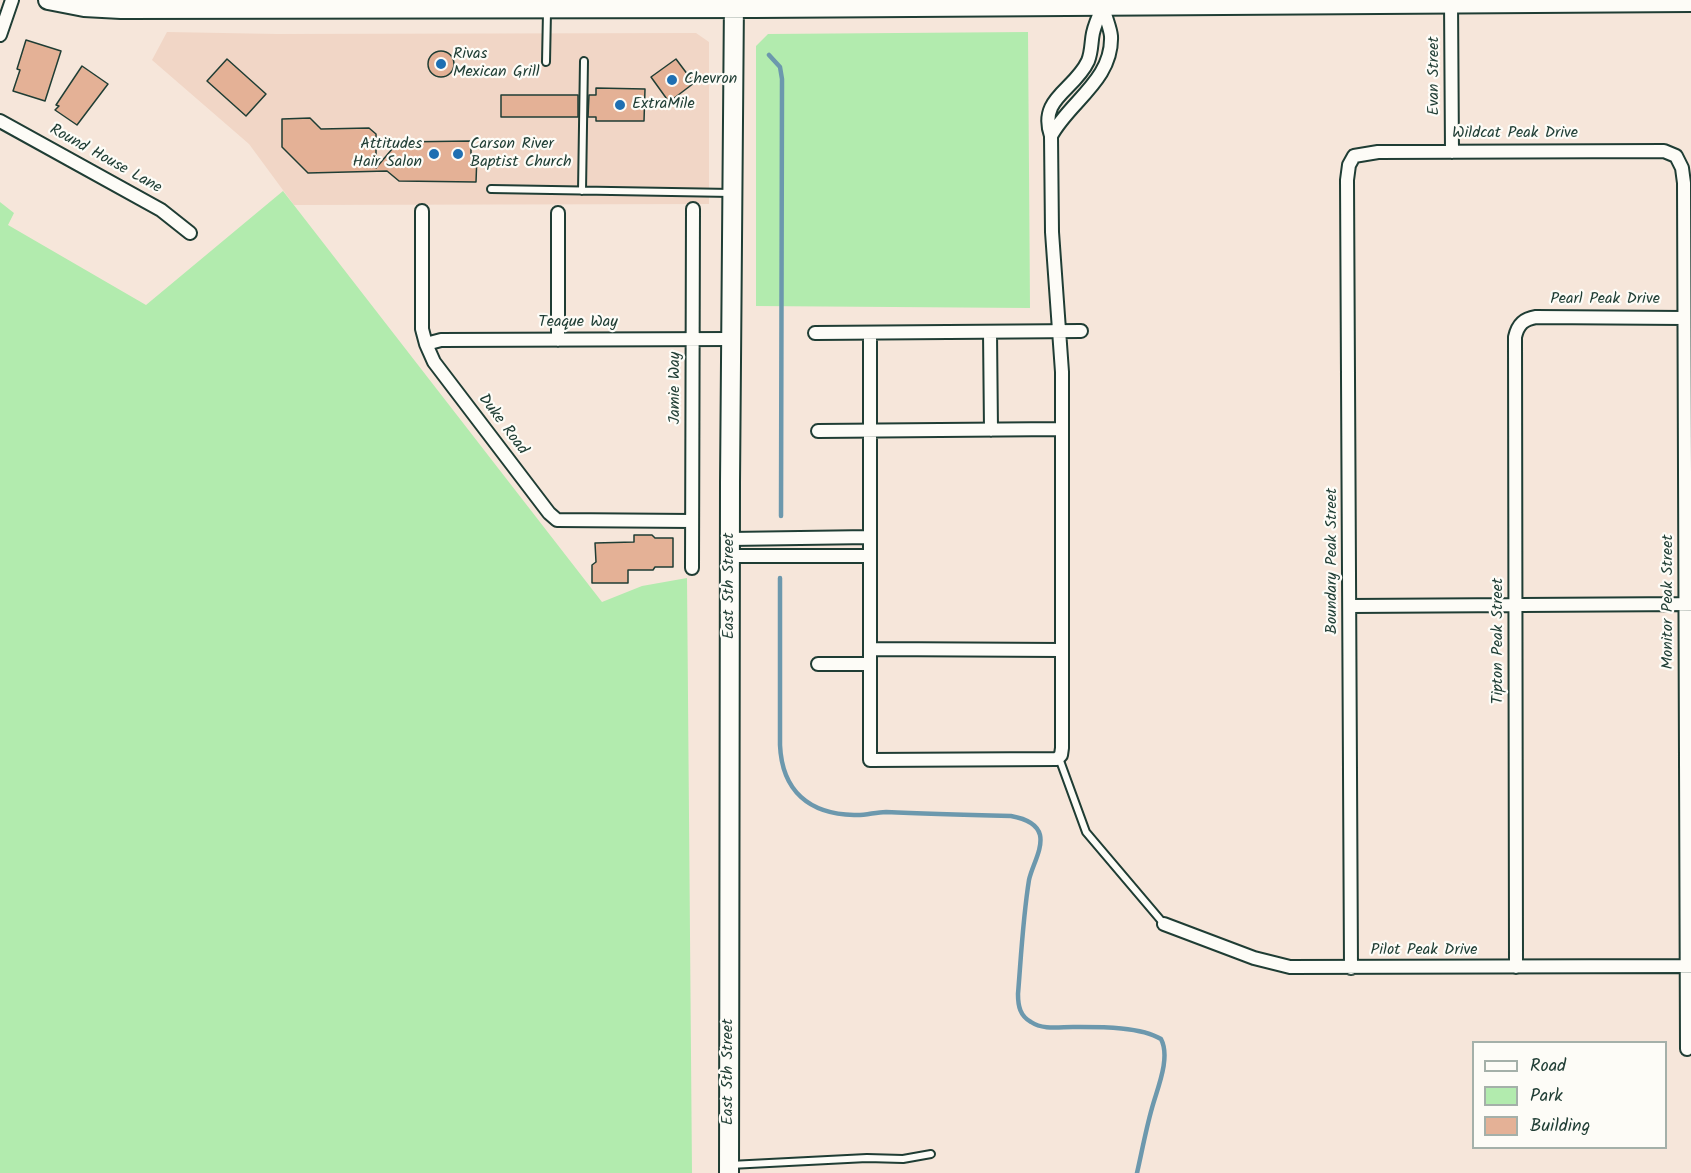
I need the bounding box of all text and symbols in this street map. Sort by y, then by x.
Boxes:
street label: Evan Street [1425,36,1445,116]
place label: Rivas Mexican Grill [453,45,540,83]
marker: Rivas Mexican Grill [434,57,448,71]
place label: Chevron [684,70,737,90]
marker: Chevron [665,73,679,87]
place label: ExtraMile [632,95,695,115]
marker: ExtraMile [613,98,627,112]
street label: Round House Lane [46,121,164,199]
street label: Wildcat Peak Drive [1452,124,1578,144]
place label: Attitudes Hair Salon [353,135,422,173]
place label: Carson River Baptist Church [470,135,572,173]
marker: Attitudes Hair Salon [427,147,441,161]
marker: Carson River Baptist Church [451,147,465,161]
street label: Pearl Peak Drive [1550,290,1660,310]
street label: Teaque Way [538,313,618,333]
street label: Jamie Way [666,352,686,424]
street label: Duke Road [473,391,531,459]
street label: Boundary Peak Street [1323,488,1343,634]
street label: East 5th Street [720,533,740,639]
street label: Monitor Peak Street [1659,534,1679,670]
street label: Tipton Peak Street [1489,578,1509,704]
street label: Pilot Peak Drive [1371,941,1477,961]
street label: East 5th Street [719,1019,739,1125]
legend [1472,1041,1667,1149]
text: Road [1530,1052,1566,1081]
text: Park [1530,1082,1563,1111]
text: Building [1530,1112,1590,1141]

